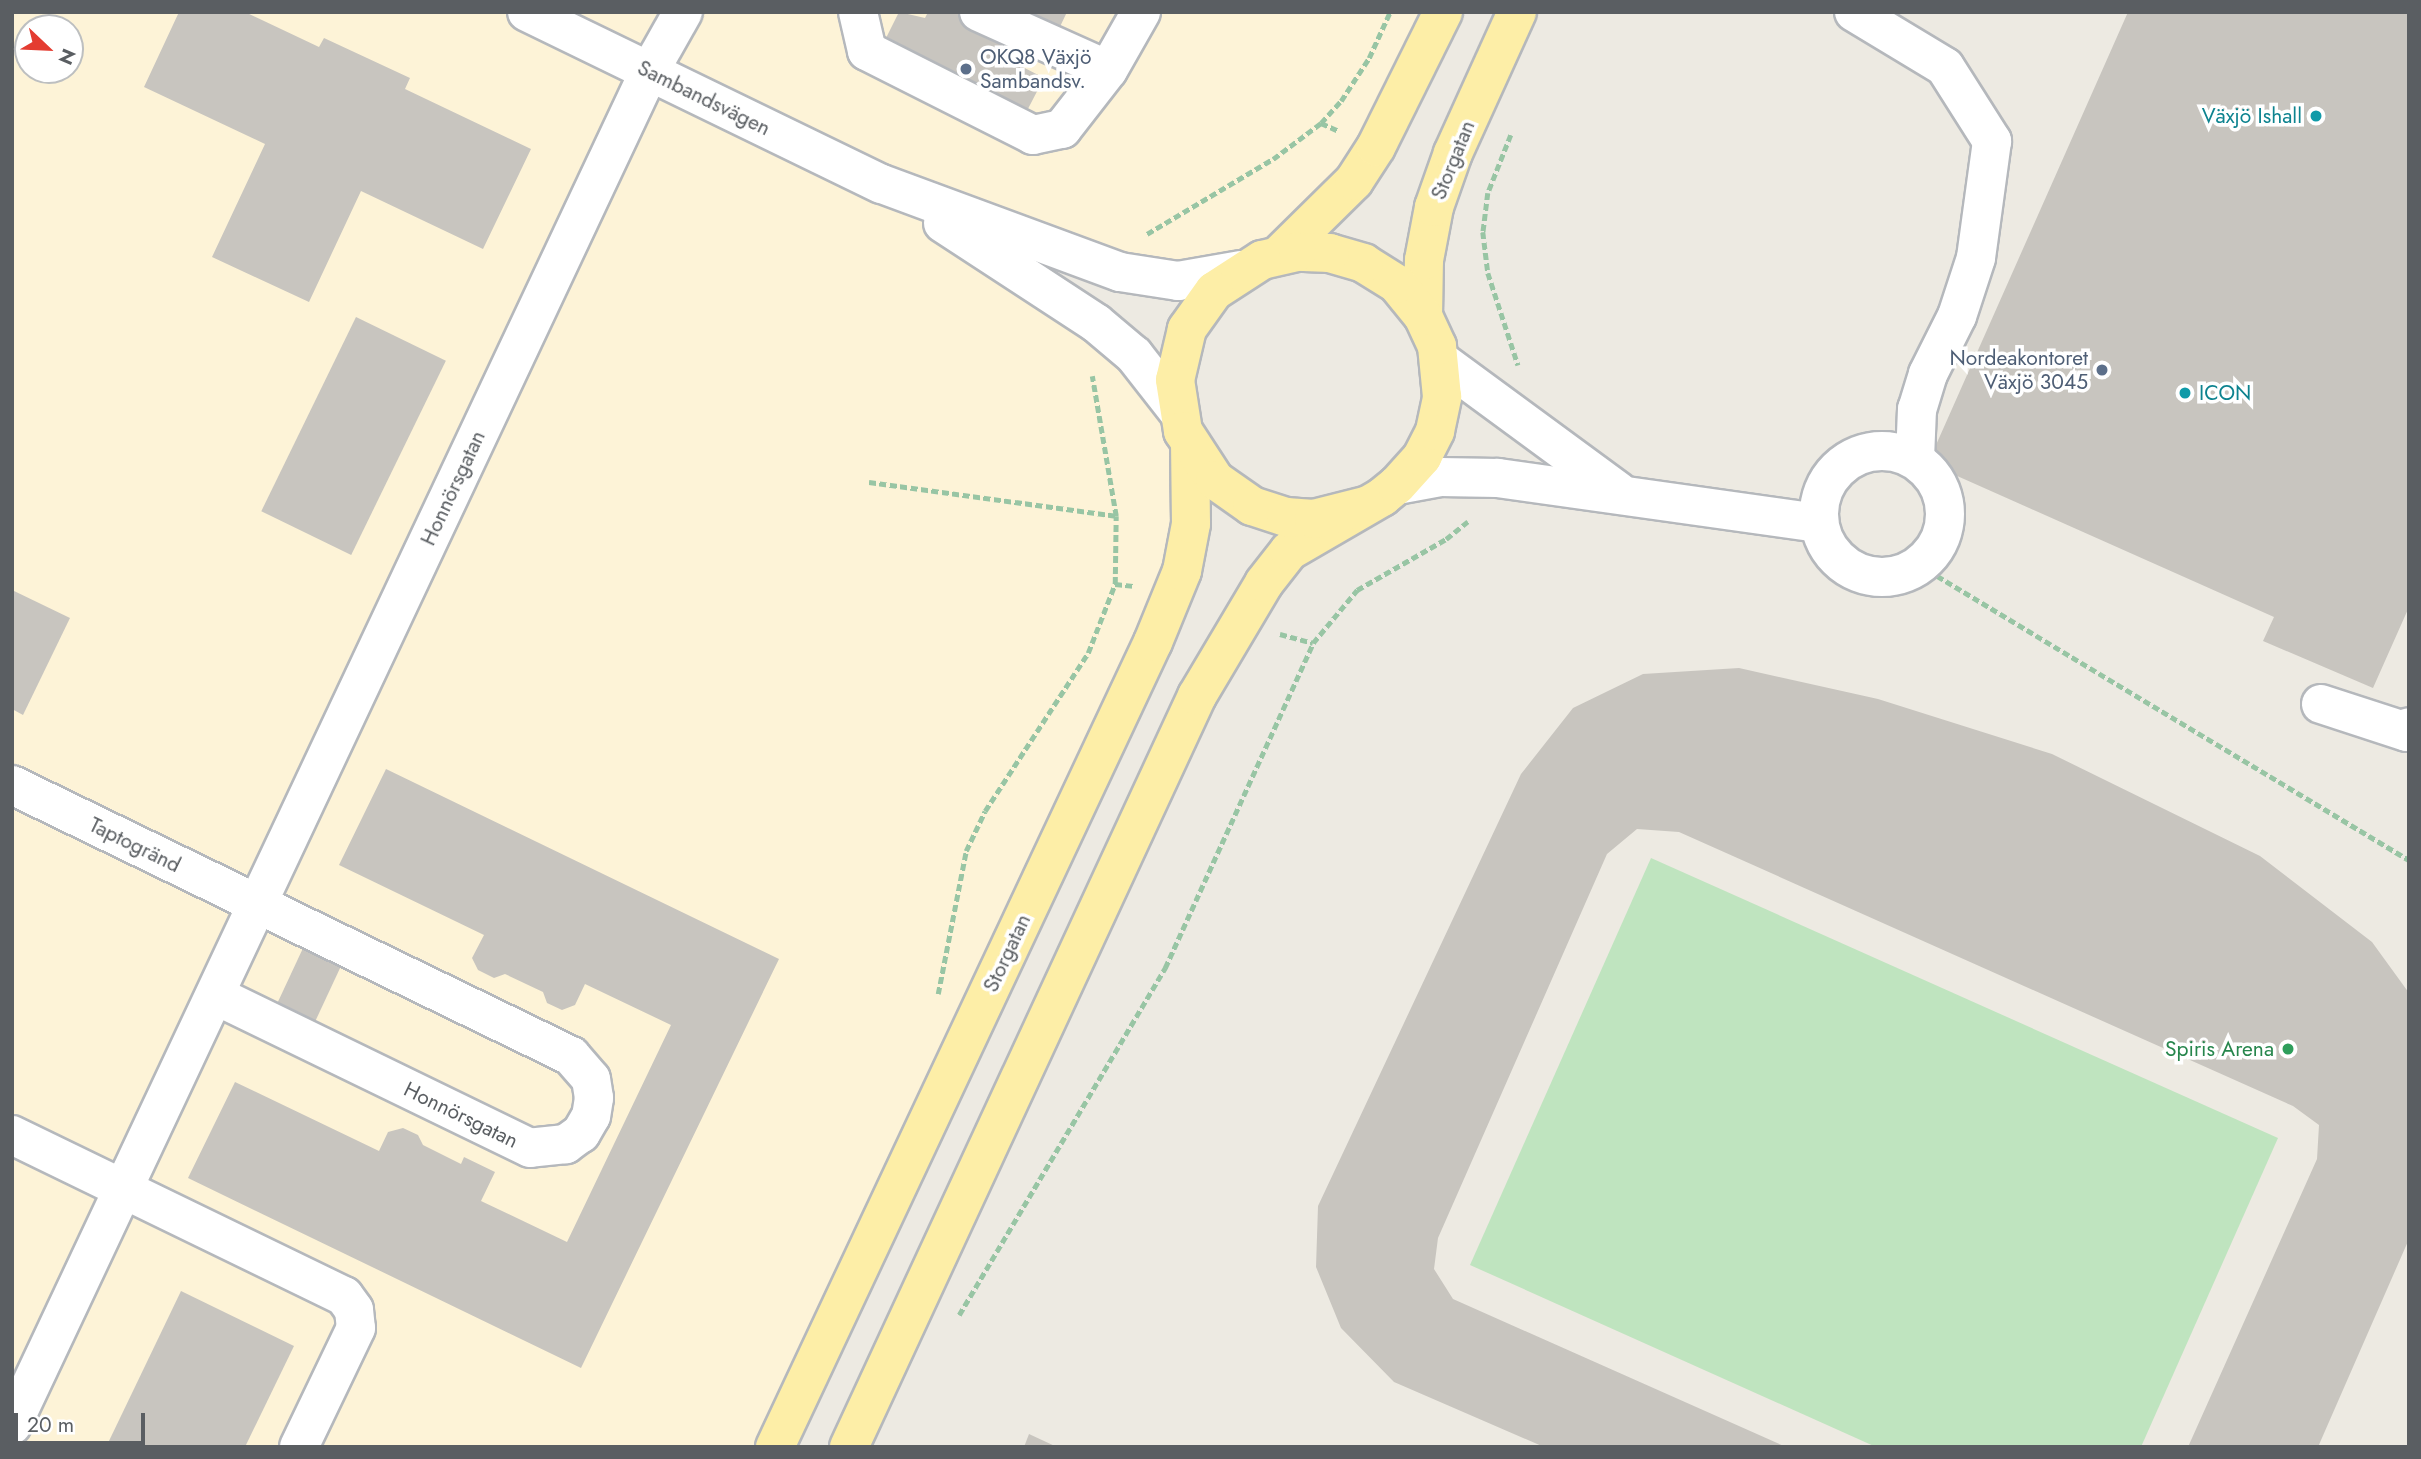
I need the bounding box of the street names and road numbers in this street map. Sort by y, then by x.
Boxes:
street label: Sambandsvägen [633,55,775,141]
street label: Storgatan [1426,117,1480,203]
street label: Honnörsgatan [415,427,491,549]
street label: Taptogränd [85,812,185,878]
street label: Storgatan [978,910,1036,996]
street label: Honnörsgatan [400,1077,522,1153]

